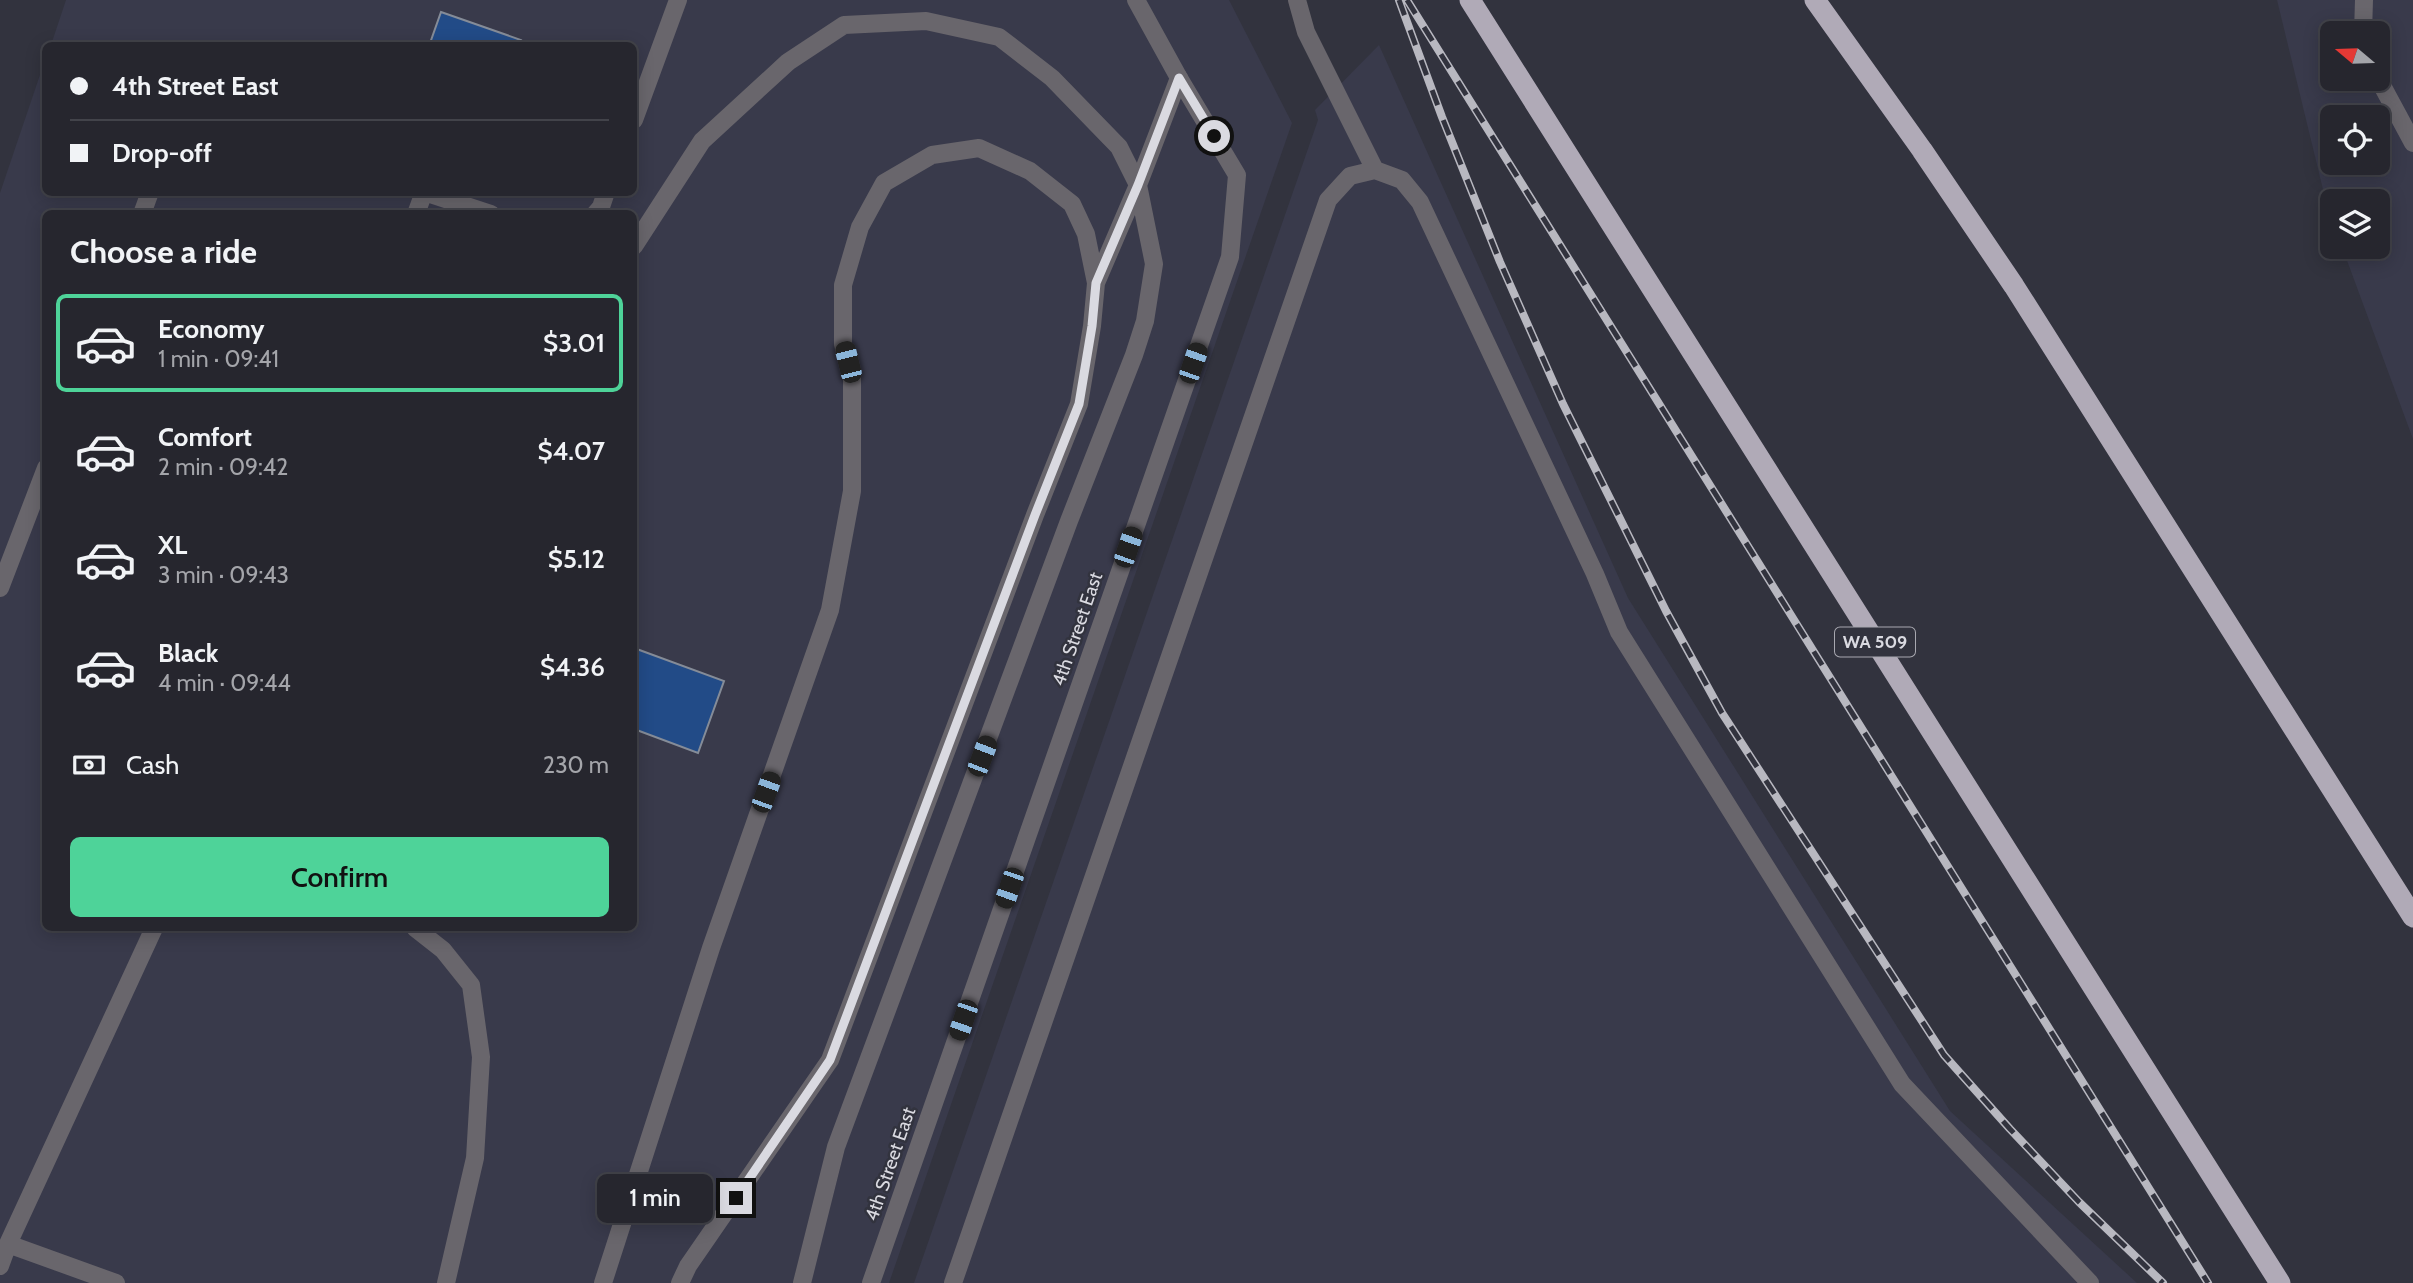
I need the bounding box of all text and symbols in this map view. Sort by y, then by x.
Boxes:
north arrow [2320,21,2390,91]
map controls [2320,21,2390,259]
text: 4th Street East [112,70,279,102]
button: locate [2320,105,2390,175]
route start [1198,120,1230,152]
text: Drop-off [112,137,212,169]
button: layers [2320,189,2390,259]
text: Choose a ride [70,232,257,271]
icon: car [74,312,137,375]
text: Economy [158,313,264,345]
text: $3.01 [543,327,605,359]
car [833,339,864,385]
car [1177,340,1210,386]
text: 1 min · 09:41 [158,345,279,373]
icon: car [74,420,137,483]
text: Comfort [158,421,252,453]
text: $4.07 [538,435,605,467]
text: 2 min · 09:42 [158,453,288,481]
car [1112,524,1145,570]
icon: car [74,528,137,591]
text: XL [158,529,187,561]
text: $5.12 [548,543,605,575]
text: 3 min · 09:43 [158,561,289,589]
street label: 4th Street East [1047,568,1107,689]
road number: WA 509 [1835,628,1915,656]
icon: car [74,636,137,699]
text: Black [158,637,218,669]
text: $4.36 [540,651,605,683]
text: 4 min · 09:44 [158,669,291,697]
car [965,733,1000,779]
icon: cash [70,746,108,784]
text: Cash [126,749,179,781]
text: 230 m [543,751,609,779]
car [749,769,784,815]
button: Confirm [70,837,609,917]
car [993,865,1026,911]
car [947,997,980,1043]
street label: 4th Street East [860,1103,920,1224]
callout: 1 min [596,1174,712,1222]
route end [720,1182,752,1214]
text: 1 min [629,1184,681,1212]

